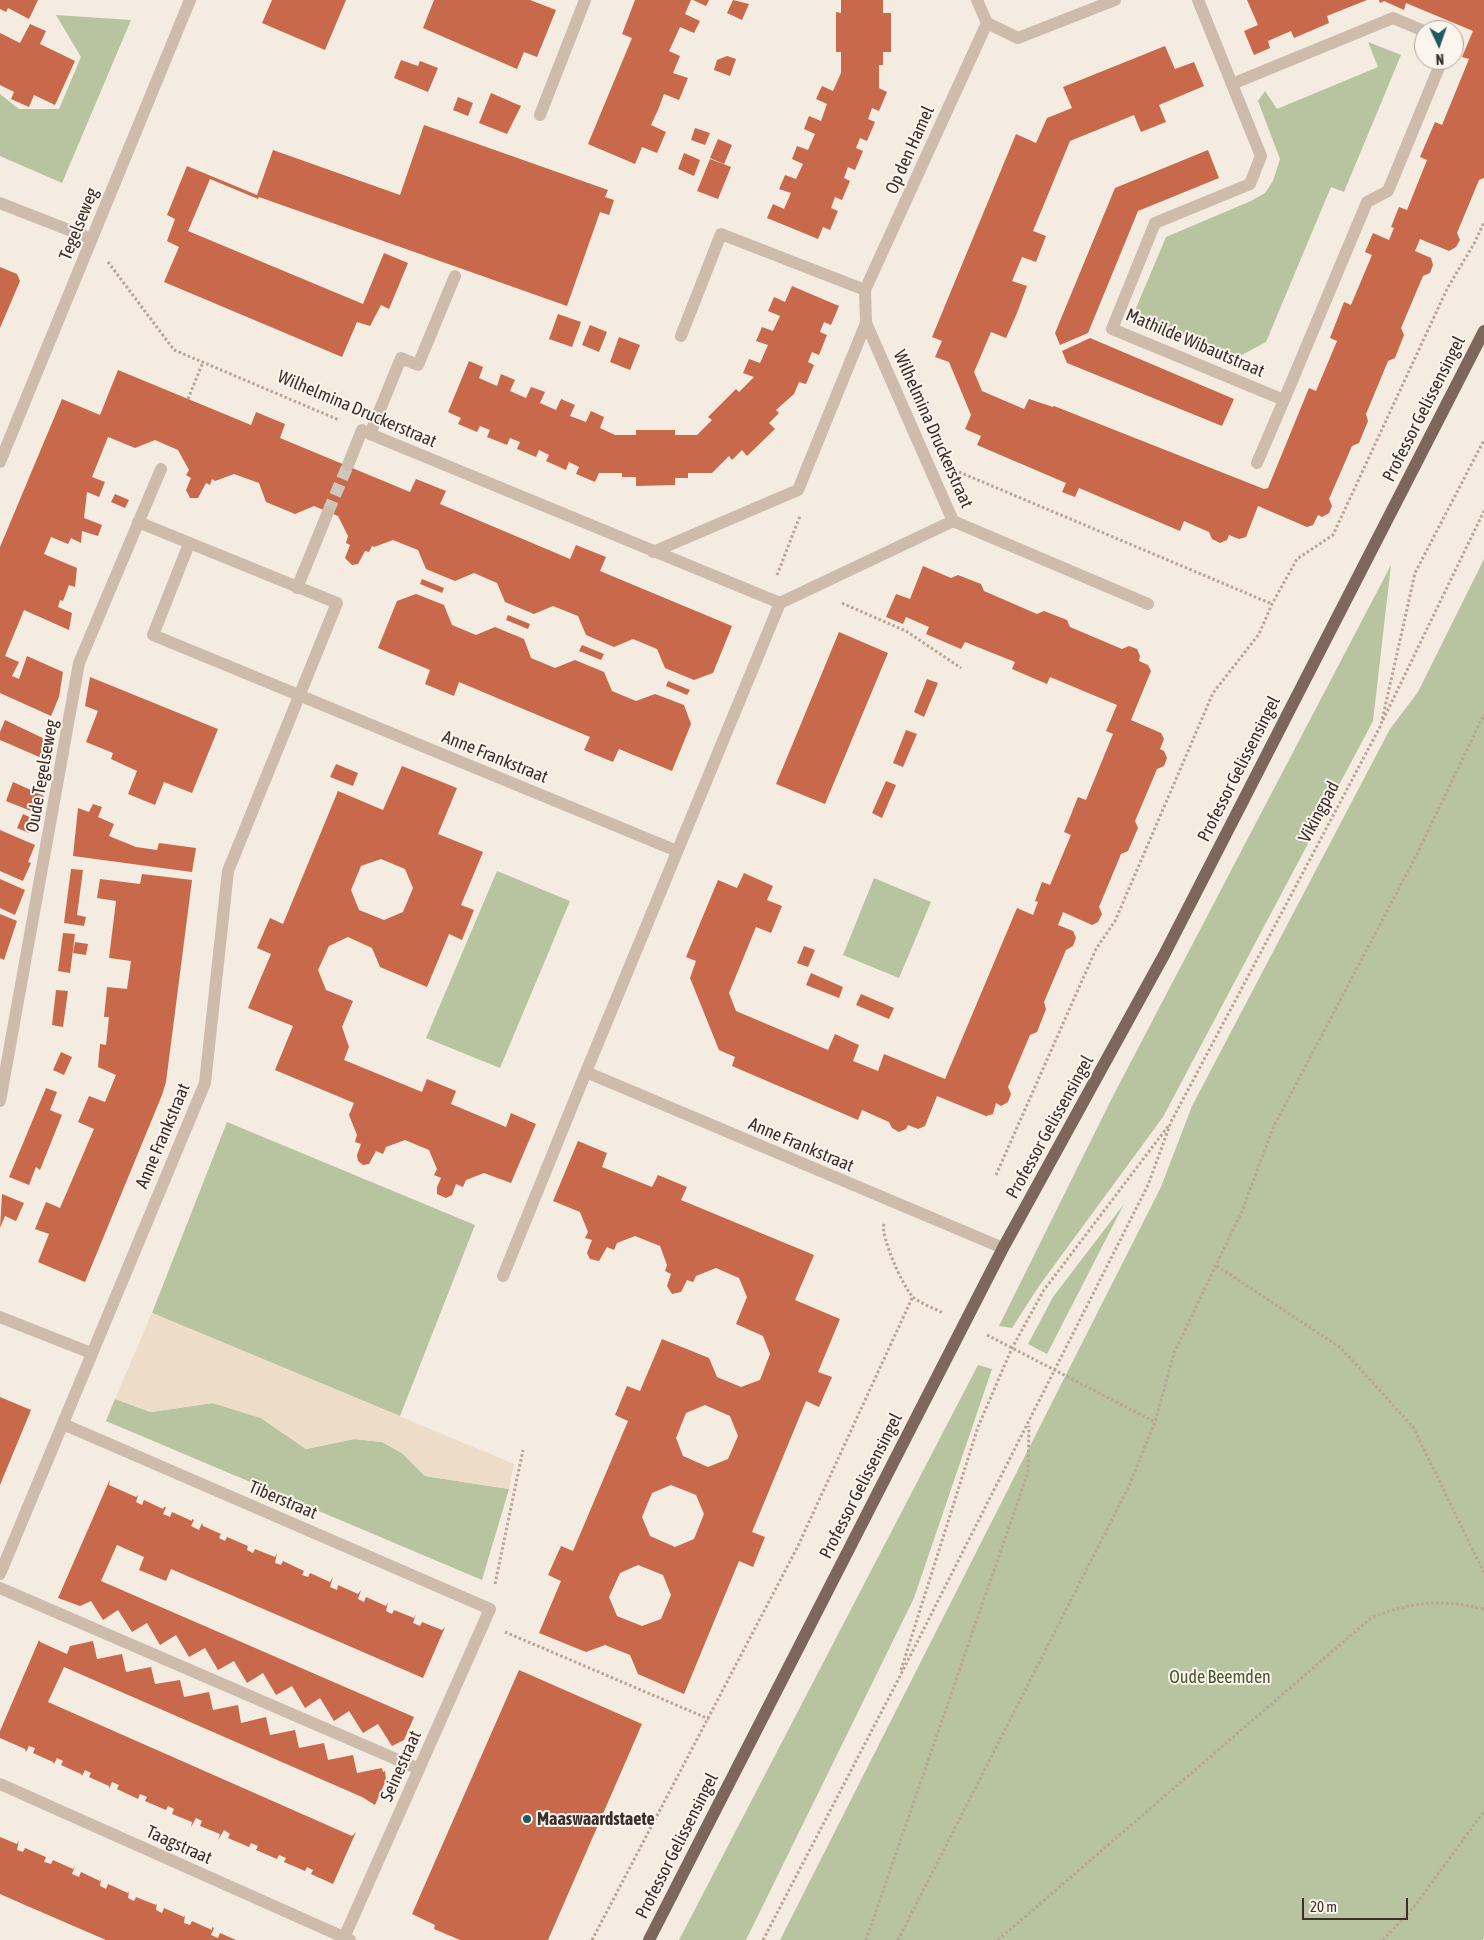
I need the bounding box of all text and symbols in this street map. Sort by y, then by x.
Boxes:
north arrow [1414,20,1464,70]
text: N [1435,51,1444,67]
street label: Op den Hamel [881,103,939,197]
street label: Tegelseweg [55,185,103,263]
street label: Mathilde Wibautstraat [1122,304,1268,382]
street label: Professor Gelissensingel [1378,333,1470,485]
street label: Wilhelmina Druckerstraat [888,347,978,511]
street label: Wilhelmina Druckerstraat [274,366,440,452]
street label: Professor Gelissensingel [1193,693,1285,845]
street label: Oude Tegelseweg [21,718,63,834]
street label: Anne Frankstraat [439,726,551,788]
street label: Vikingpad [1294,778,1344,846]
street label: Professor Gelissensingel [1002,1052,1098,1202]
street label: Anne Frankstraat [131,1080,195,1192]
street label: Anne Frankstraat [745,1113,857,1177]
street label: Professor Gelissensingel [815,1410,907,1562]
street label: Tiberstraat [246,1476,320,1524]
park label: Oude Beemden [1169,1666,1271,1688]
street label: Seinestraat [376,1727,426,1805]
street label: Professor Gelissensingel [631,1770,723,1922]
place label: Maaswaardstaete [537,1808,655,1830]
marker: Maaswaardstaete [521,1813,533,1825]
street label: Taagstraat [143,1821,215,1869]
scale bar [1304,1888,1410,1920]
text: 20 m [1310,1898,1337,1915]

